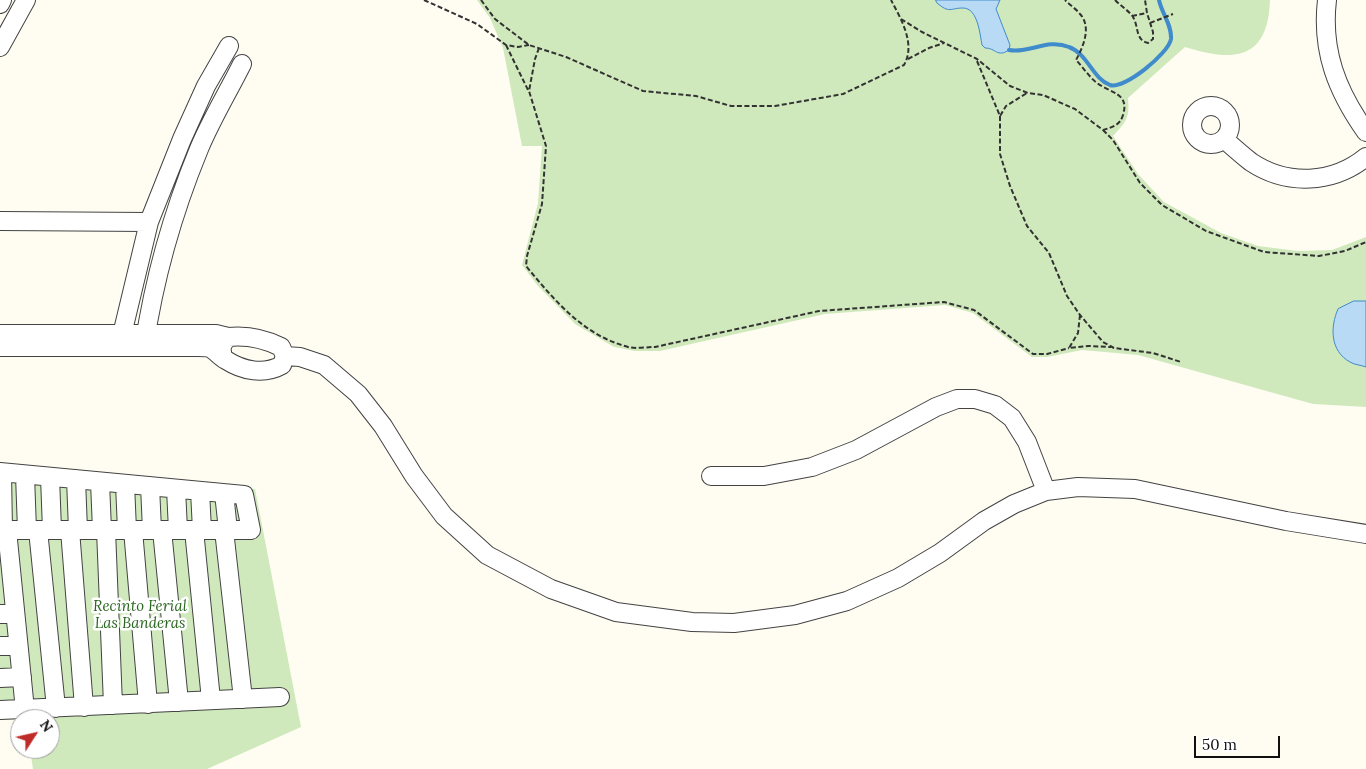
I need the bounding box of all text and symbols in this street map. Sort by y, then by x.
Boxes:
park label: Recinto Ferial Las Banderas [93,598,187,633]
north arrow [10,709,60,759]
text: N [36,716,57,736]
scale bar [1196,726,1282,758]
text: 50 m [1202,735,1237,754]

